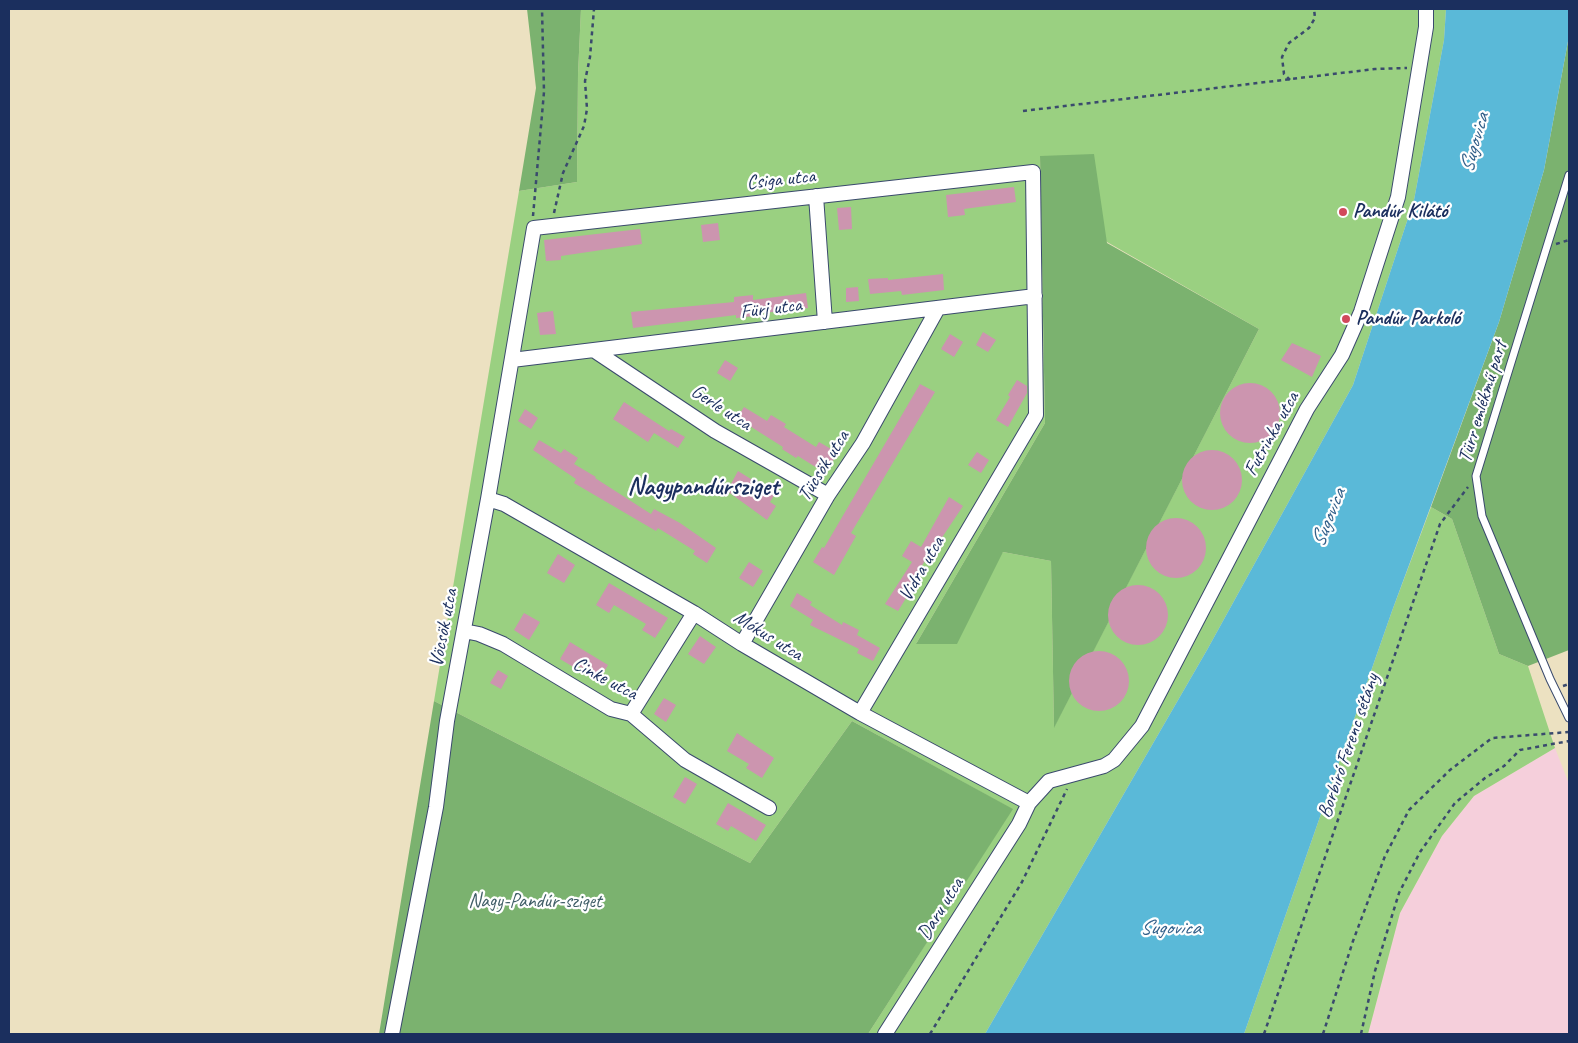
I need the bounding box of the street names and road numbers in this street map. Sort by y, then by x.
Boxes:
street label: Csiga utca [746,164,816,196]
street label: Fürj utca [739,293,803,325]
street label: Türr emlékmű part [1453,339,1513,465]
street label: Gerle utca [686,380,756,436]
street label: Futrinka utca [1239,388,1305,480]
street label: Tücsök utca [793,426,855,506]
street label: Vidra utca [894,532,950,606]
street label: Vöcsök utca [425,587,463,669]
street label: Mókus utca [729,605,807,667]
street label: Cinke utca [569,652,641,706]
street label: Borbíró Ferenc sétány [1313,671,1385,821]
street label: Daru utca [913,873,969,945]

